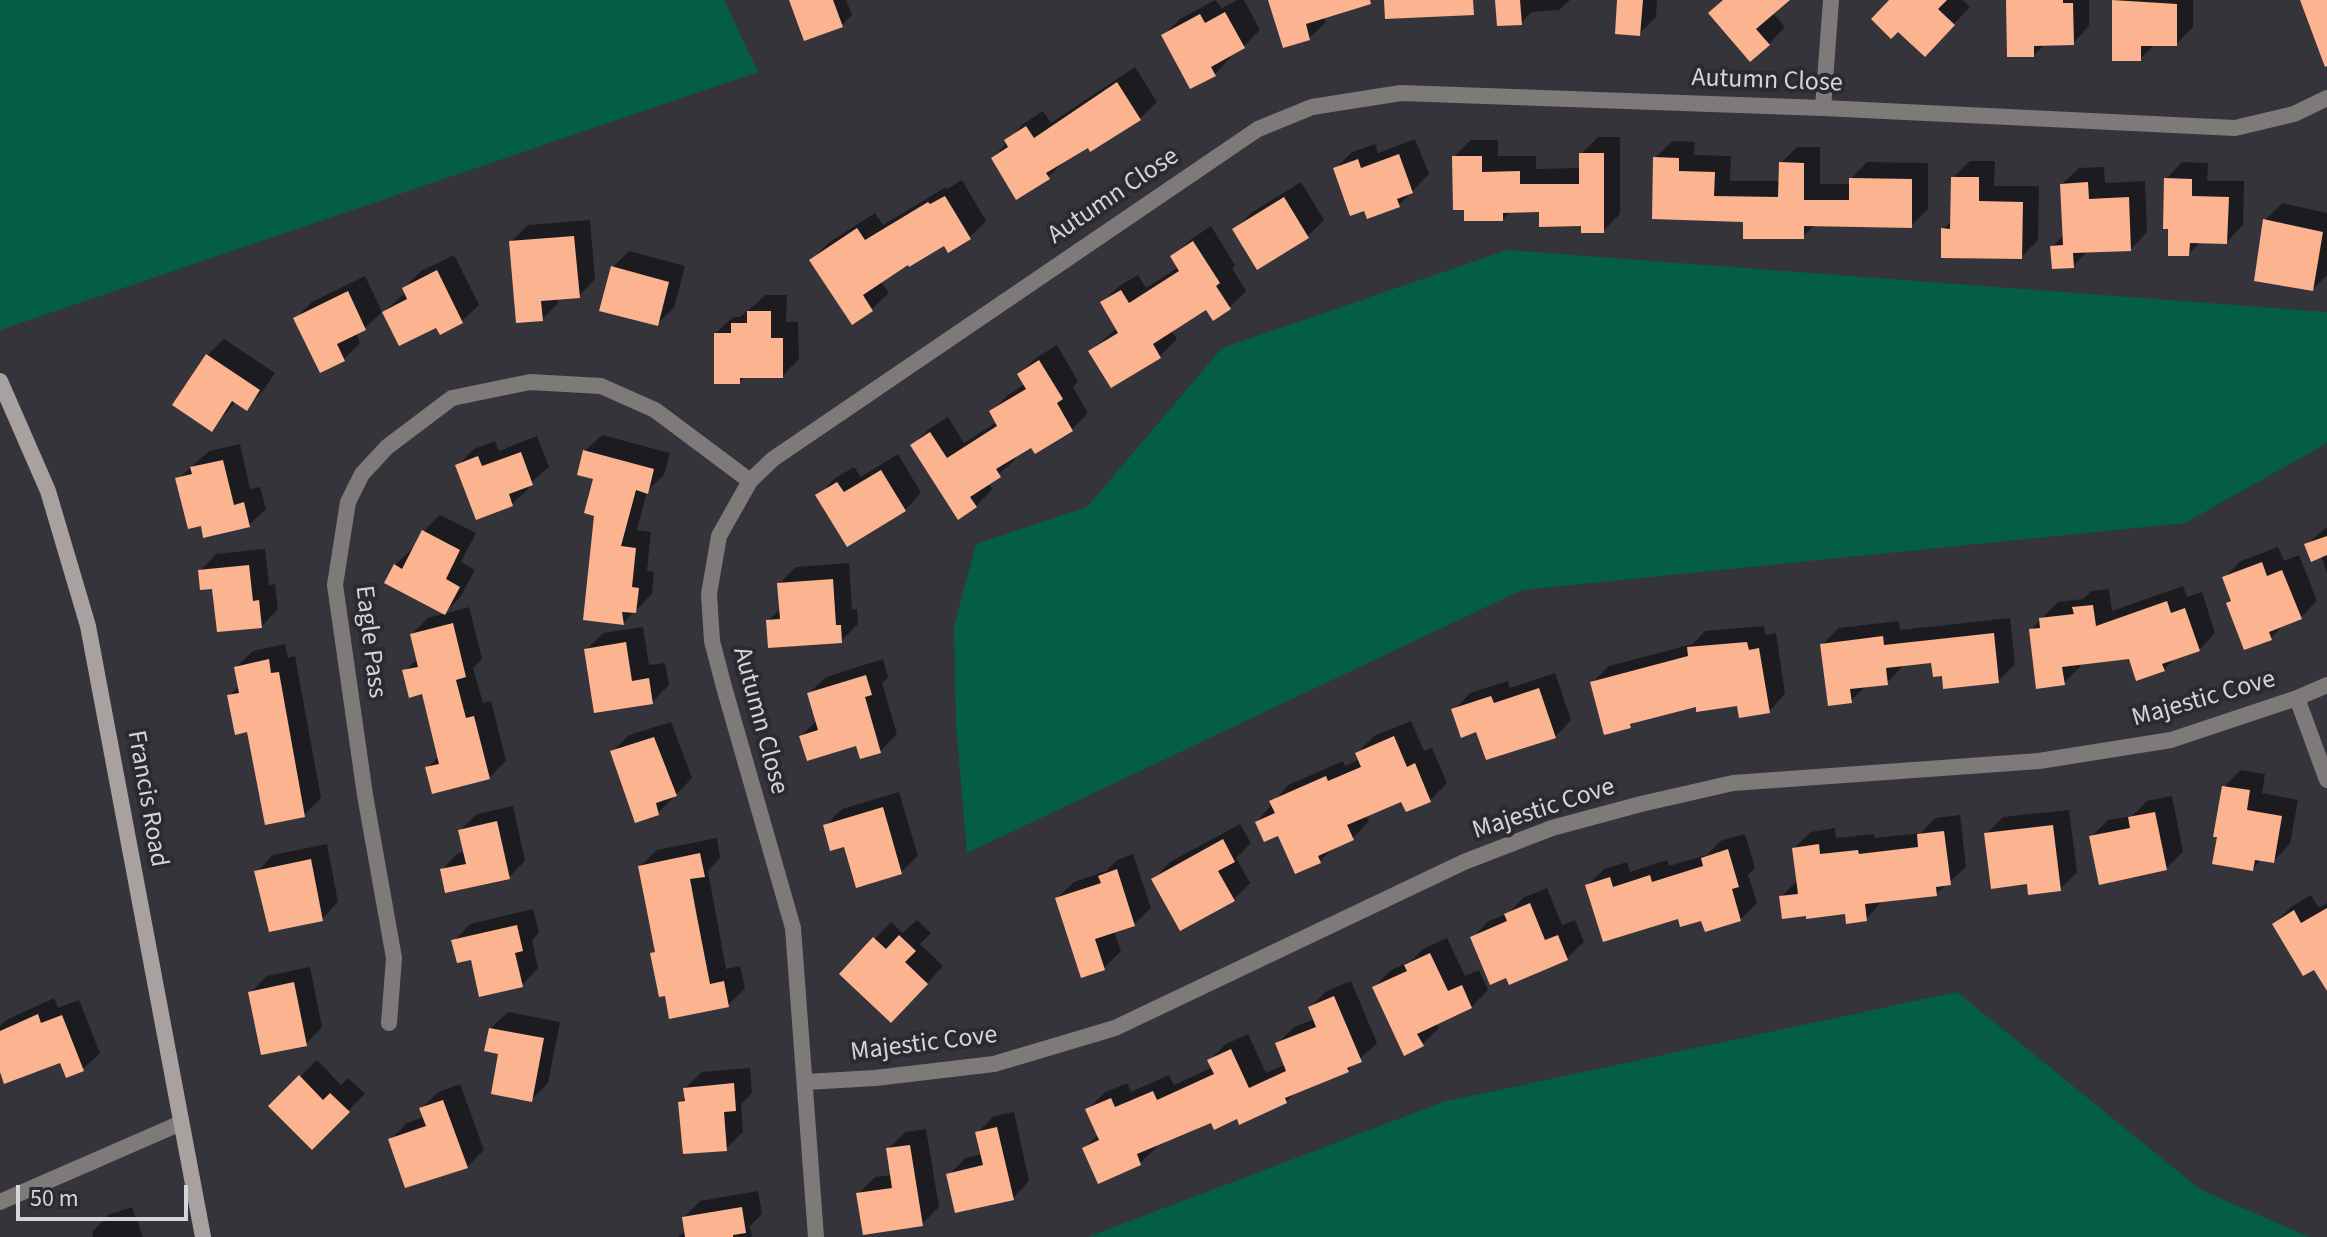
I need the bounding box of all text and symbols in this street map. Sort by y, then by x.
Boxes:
street label: Autumn Close [1691,64,1843,100]
street label: Autumn Close [1043,142,1185,252]
street label: Eagle Pass [347,584,391,700]
street label: Autumn Close [724,644,794,798]
street label: Majestic Cove [2129,665,2279,735]
street label: Francis Road [119,728,173,870]
street label: Majestic Cove [1469,772,1619,848]
street label: Majestic Cove [849,1021,999,1069]
scale bar [20,1169,192,1219]
text: 50 m [30,1181,79,1216]

